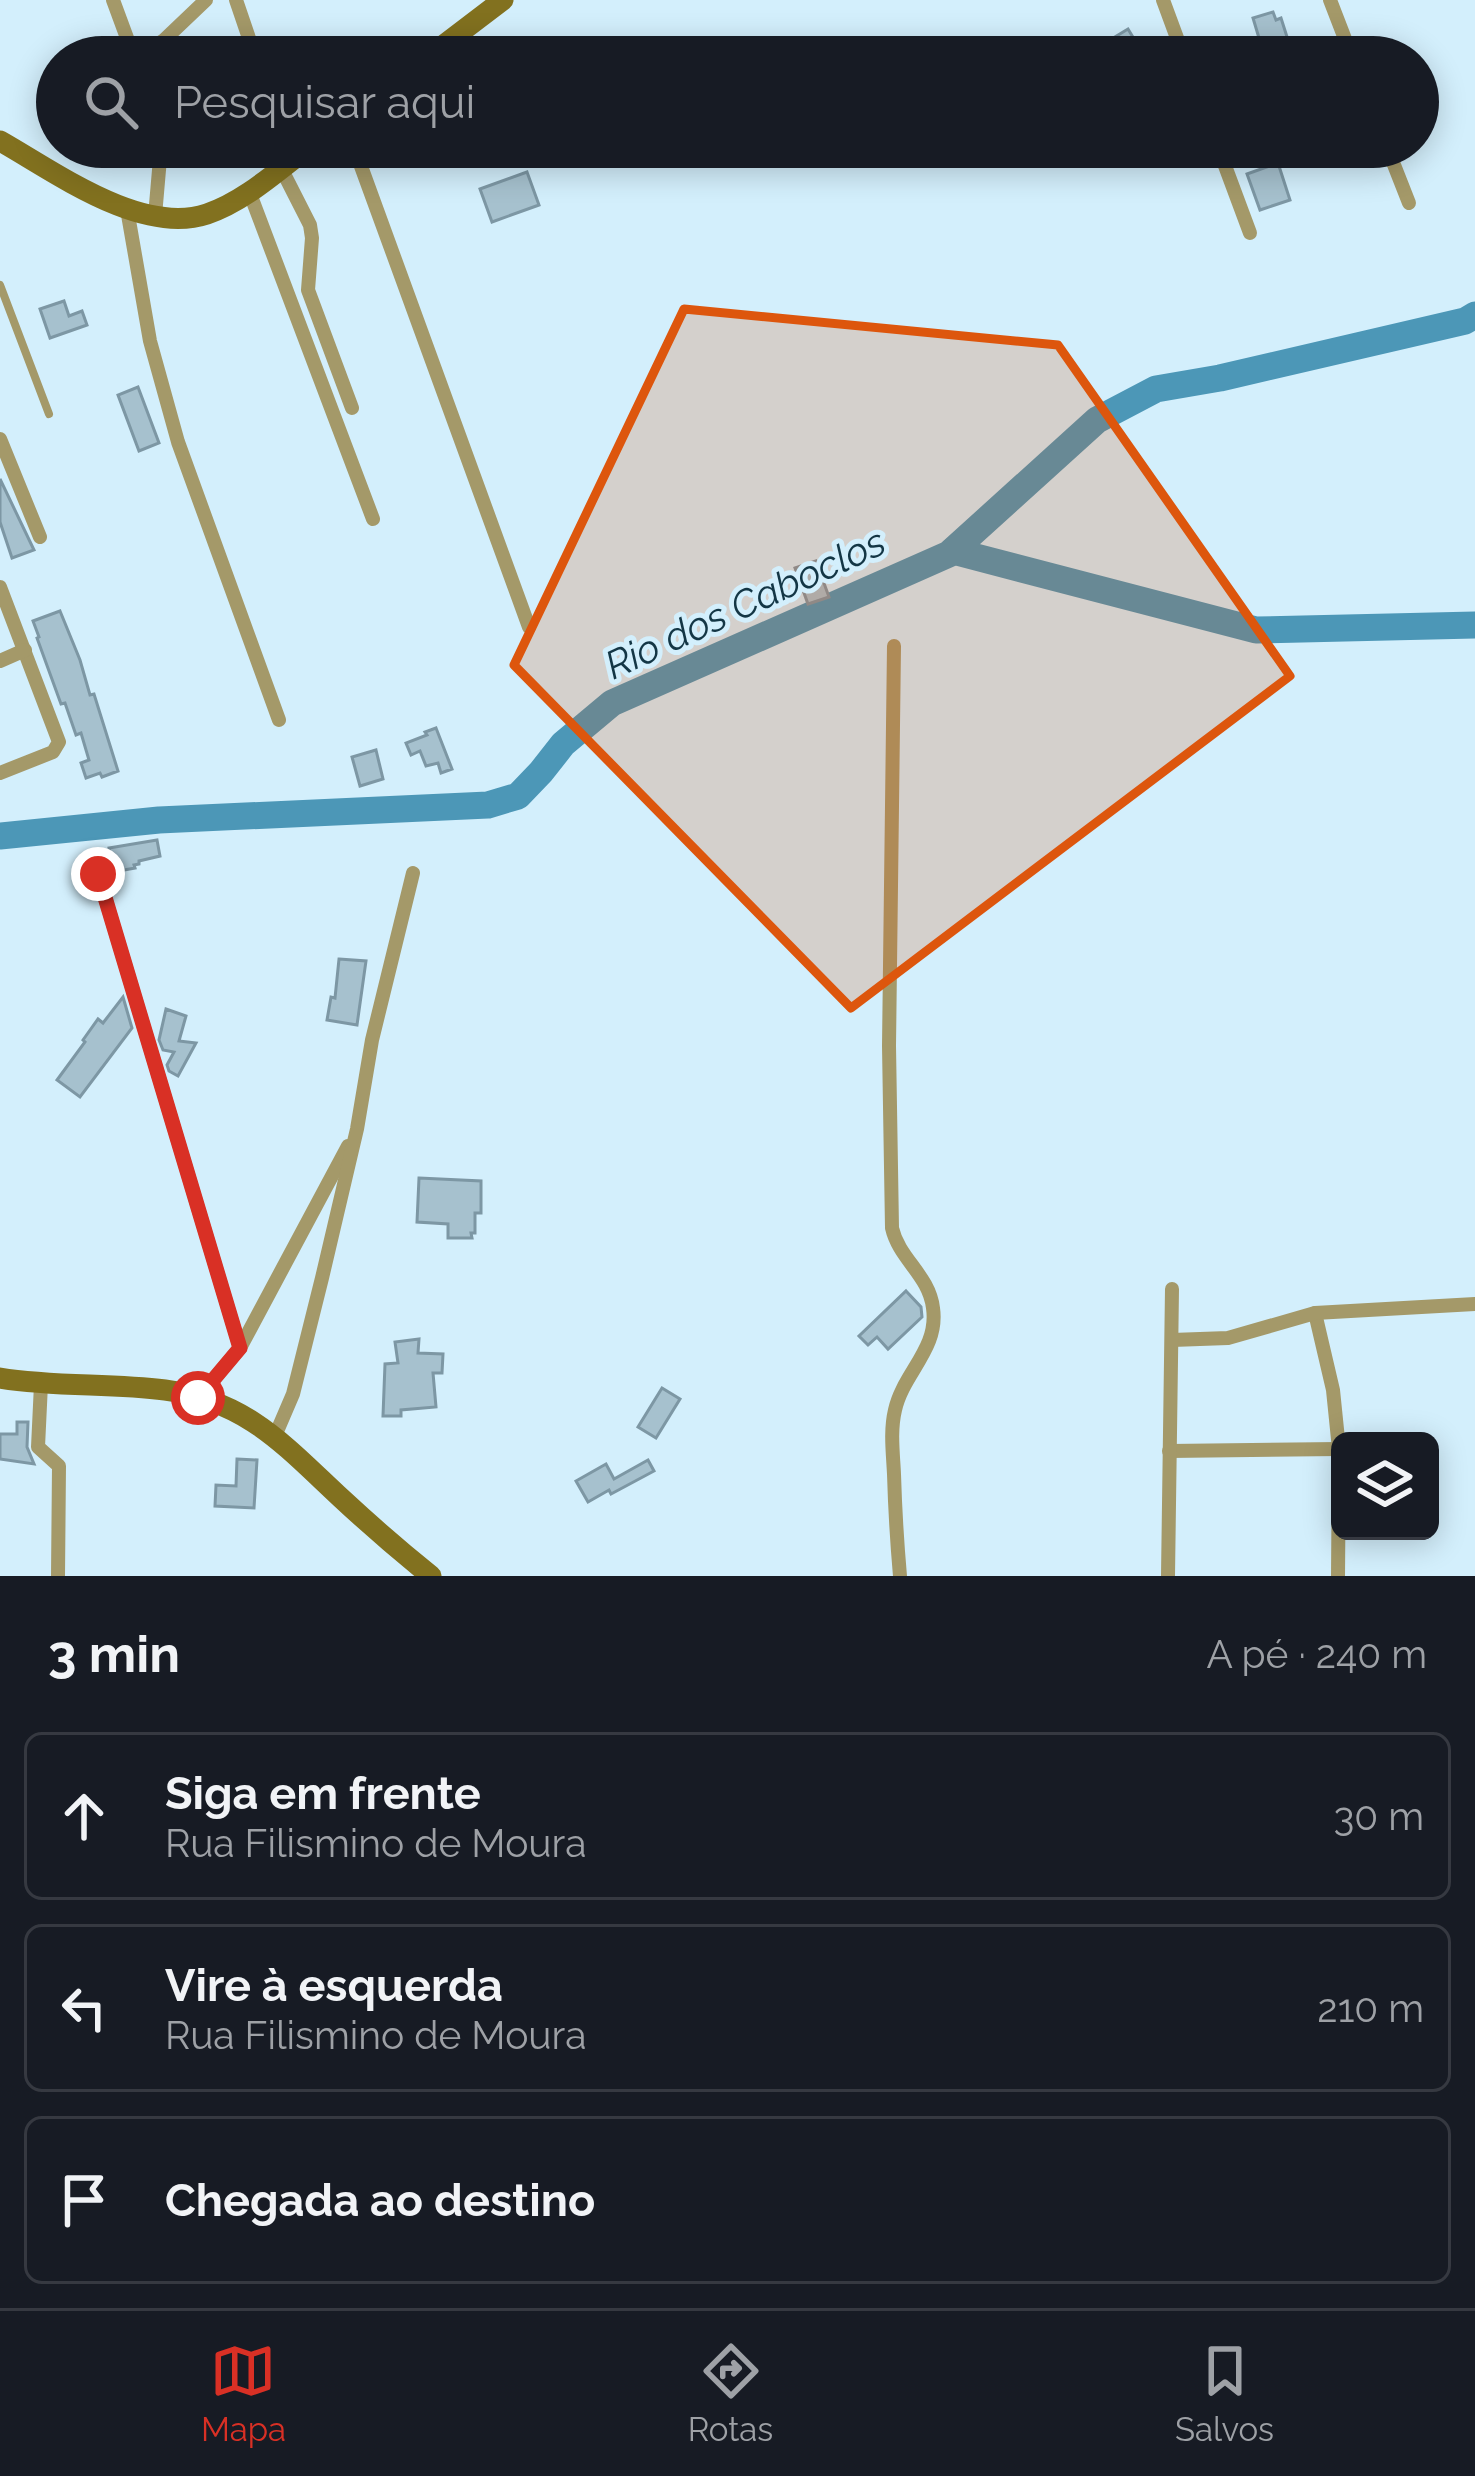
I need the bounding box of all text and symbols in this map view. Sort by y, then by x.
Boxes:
search box [36,36,1439,168]
icon: search [78,69,144,135]
text: Pesquisar aqui [174,76,475,129]
water label: Rio dos Caboclos [598,518,892,688]
route end [71,847,125,901]
route start [171,1371,225,1425]
map controls [1331,1432,1439,1540]
button: layers [1331,1432,1439,1540]
text: 3 min [48,1624,180,1684]
text: A pé · 240 m [1206,1631,1427,1677]
text: Siga em frente [165,1767,481,1820]
icon: ahead [51,1783,117,1849]
text: 30 m [1334,1793,1424,1839]
text: Rua Filismino de Moura [165,1820,586,1866]
text: Vire à esquerda [165,1959,503,2012]
icon: left [51,1975,117,2041]
text: 210 m [1317,1985,1424,2031]
text: Rua Filismino de Moura [165,2012,586,2058]
icon: arrive [51,2167,117,2233]
text: Chegada ao destino [165,2174,595,2227]
tab: Mapa [201,2338,286,2449]
tab: Rotas [688,2338,773,2449]
tab: Salvos [1175,2338,1274,2449]

